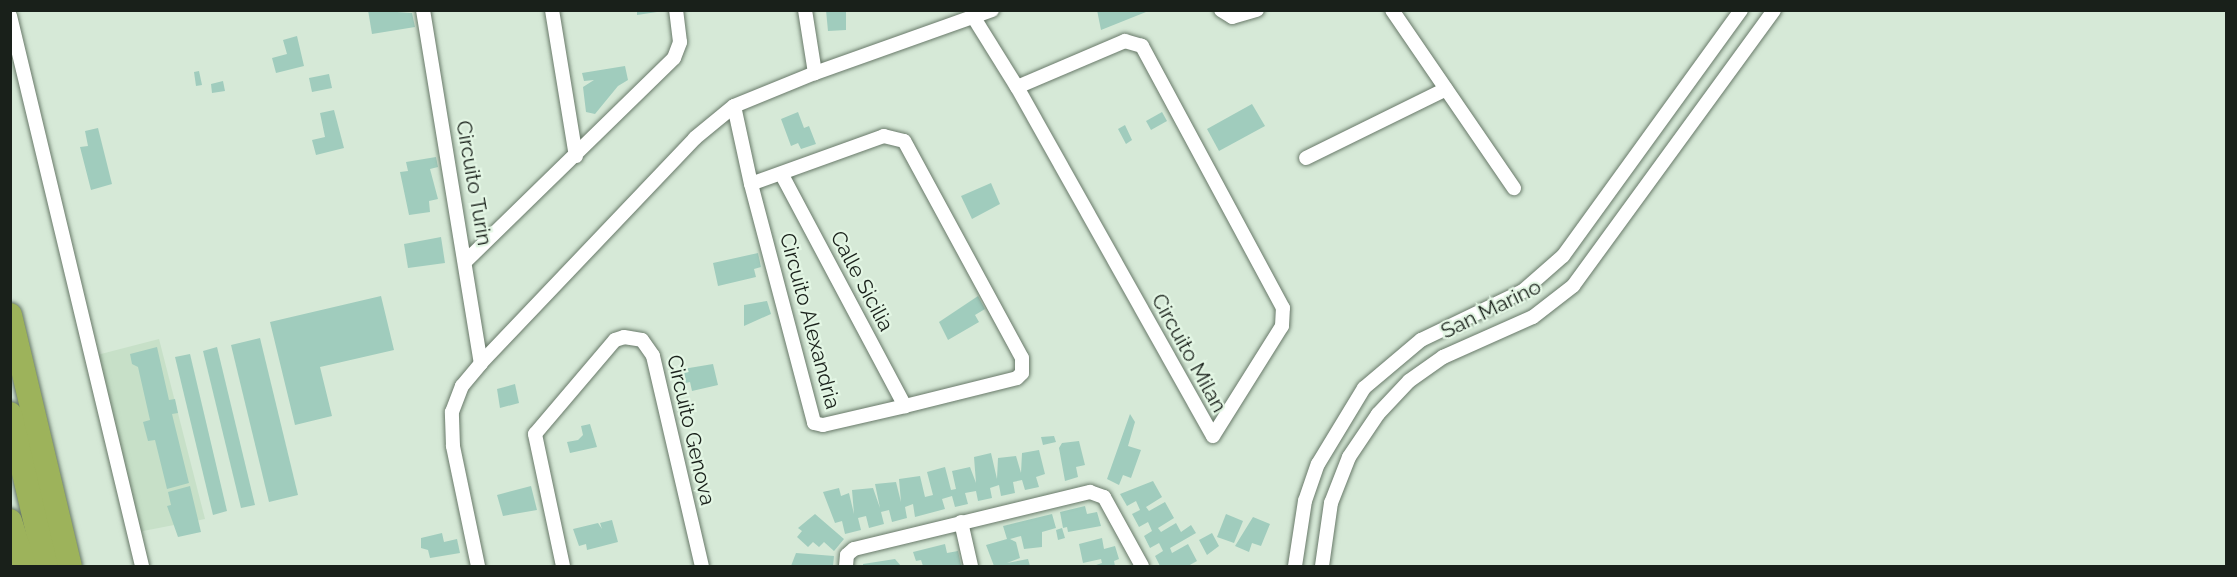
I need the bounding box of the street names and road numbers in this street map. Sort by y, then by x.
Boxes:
street label: Circuito Turin [451,118,497,248]
street label: Calle Sicilia [825,226,899,336]
street label: Circuito Alexandria [774,230,846,412]
street label: San Marino [1437,274,1545,344]
street label: Circuito Milan [1146,289,1232,417]
street label: Circuito Genova [661,352,721,508]

